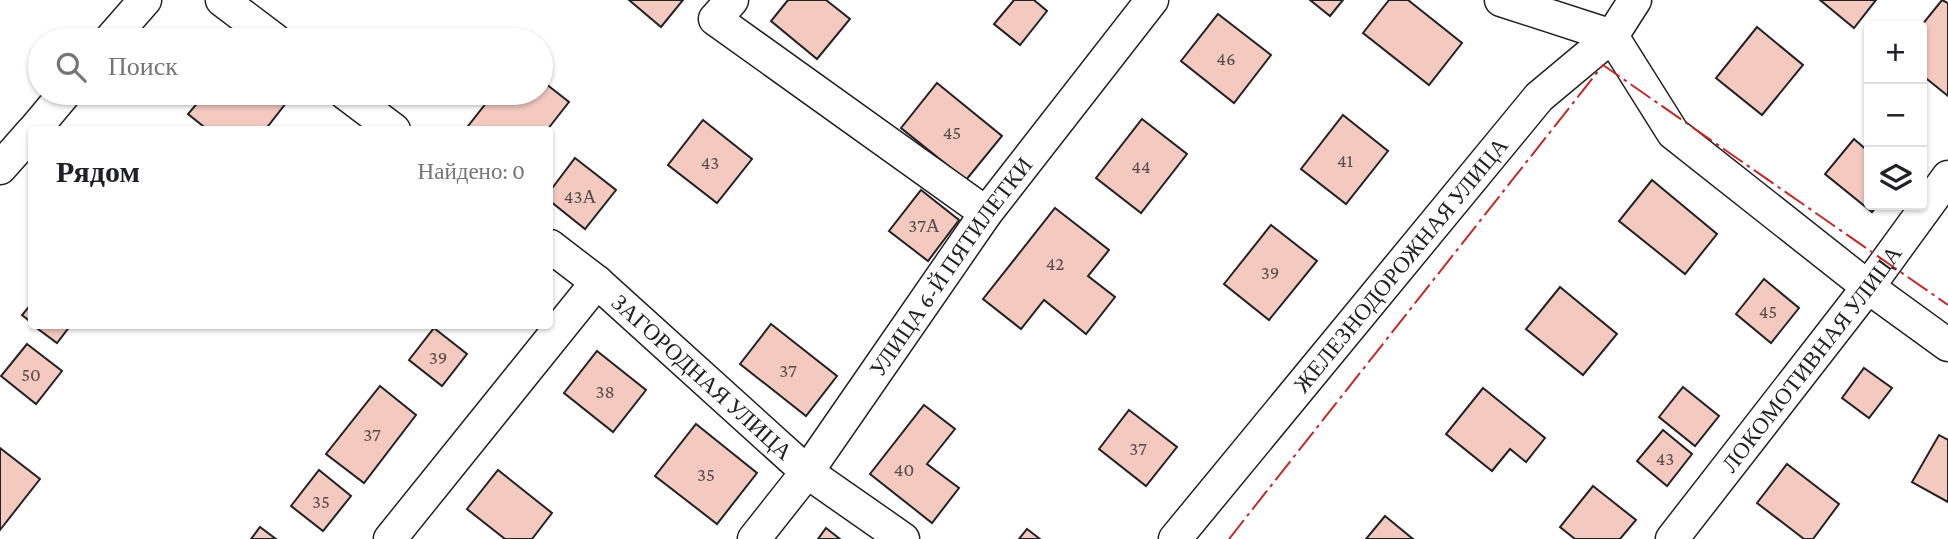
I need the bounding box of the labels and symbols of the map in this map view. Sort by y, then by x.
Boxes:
house number: 46 [1216,48,1236,69]
house number: 45 [943,122,961,143]
street label: ЖЕЛЕЗНОДОРОЖНАЯ УЛИЦА [1288,132,1513,398]
house number: 41 [1337,150,1353,171]
house number: 43 [701,152,719,173]
street label: УЛИЦА 6-Й ПЯТИЛЕТКИ [864,152,1038,381]
house number: 44 [1131,156,1151,177]
house number: 43А [564,186,596,207]
house number: 37А [908,215,940,236]
street label: ЛОКОМОТИВНАЯ УЛИЦА [1716,240,1907,477]
house number: 42 [1046,253,1064,274]
house number: 39 [1261,262,1279,283]
street label: ЗАГОРОДНАЯ УЛИЦА [607,289,798,465]
house number: 45 [1759,301,1777,322]
house number: 39 [429,347,447,368]
house number: 37 [779,360,797,381]
house number: 50 [21,364,41,385]
house number: 38 [595,381,615,402]
house number: 37 [363,424,381,445]
house number: 37 [1129,438,1147,459]
house number: 43 [1656,448,1674,469]
house number: 40 [894,459,914,480]
house number: 35 [697,464,715,485]
house number: 35 [312,491,330,512]

